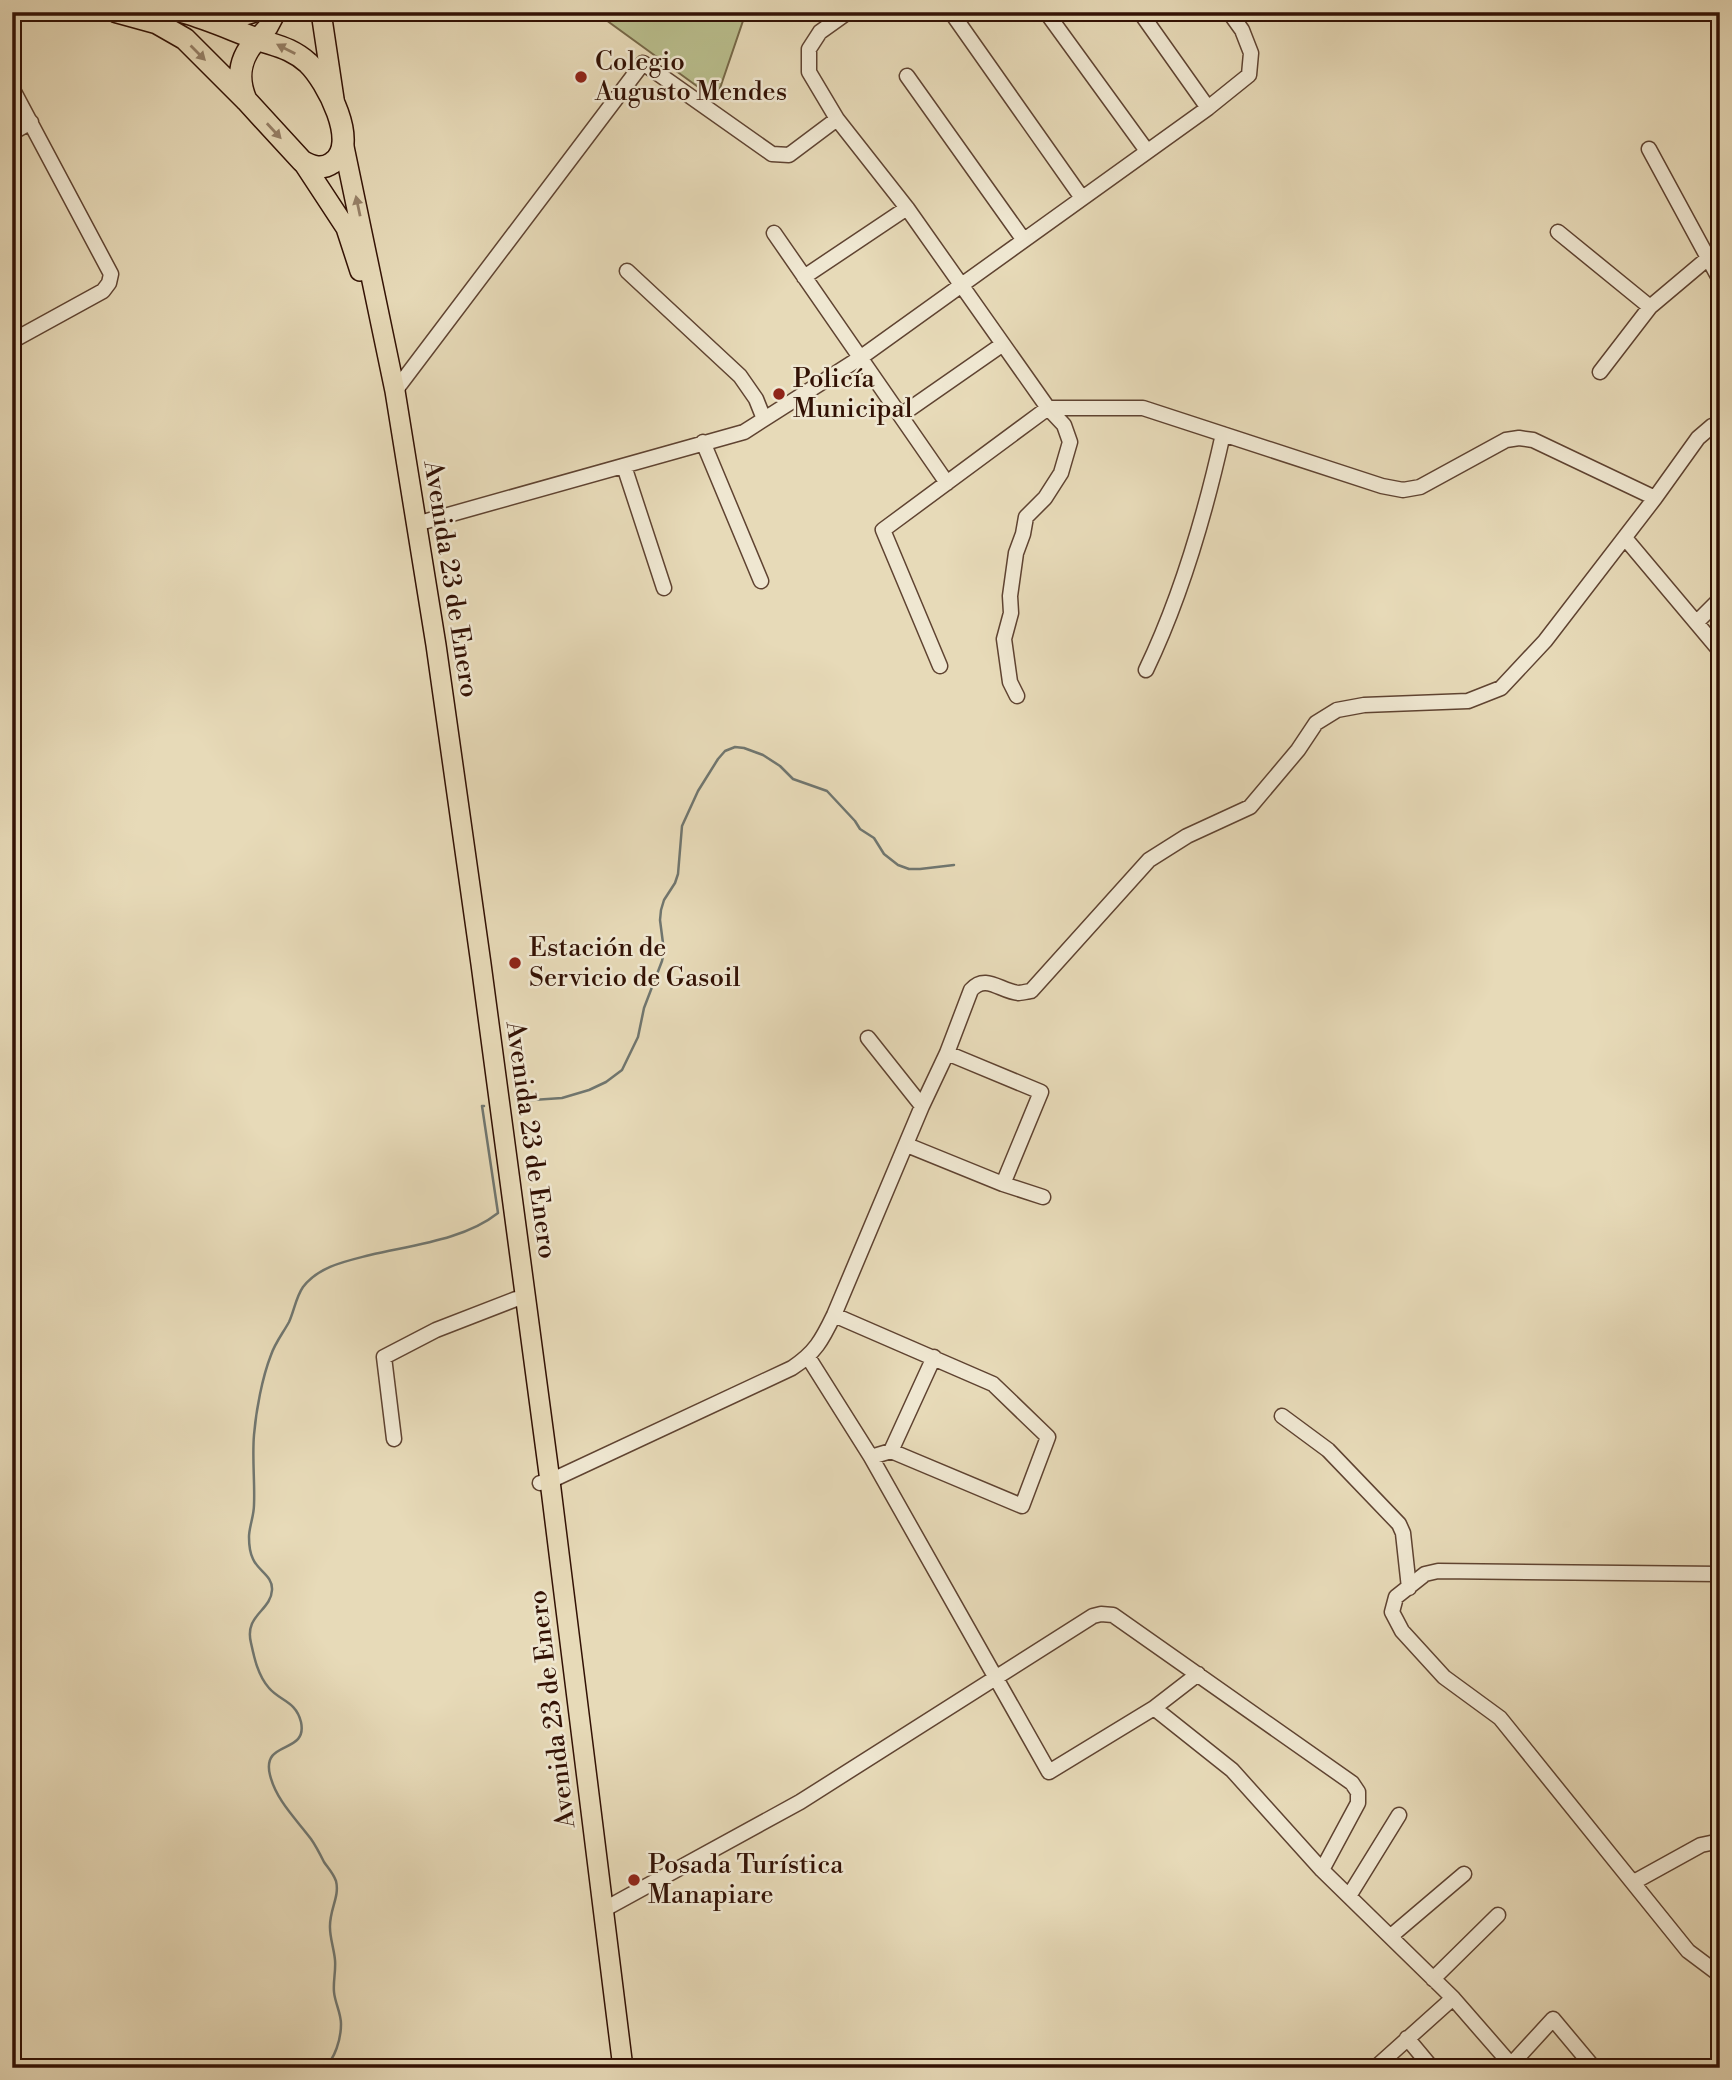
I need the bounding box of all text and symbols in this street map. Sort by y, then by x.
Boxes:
one-way arrow [276,43,295,55]
one-way arrow [190,44,207,61]
place label: Colegio Augusto Mendes [594,46,787,108]
marker: Colegio Augusto Mendes [573,69,589,85]
one-way arrow [266,122,282,140]
one-way arrow [352,195,363,217]
place label: Policía Municipal [793,363,913,425]
marker: Policía Municipal [771,386,787,402]
street label: Avenida 23 de Enero [416,457,486,700]
place label: Estación de Servicio de Gasoil [529,932,741,994]
marker: Estación de Servicio de Gasoil [507,955,523,971]
street label: Avenida 23 de Enero [498,1018,564,1261]
street label: Avenida 23 de Enero [522,1588,583,1831]
place label: Posada Turística Manapiare [648,1849,844,1911]
marker: Posada Turística Manapiare [626,1872,642,1888]

